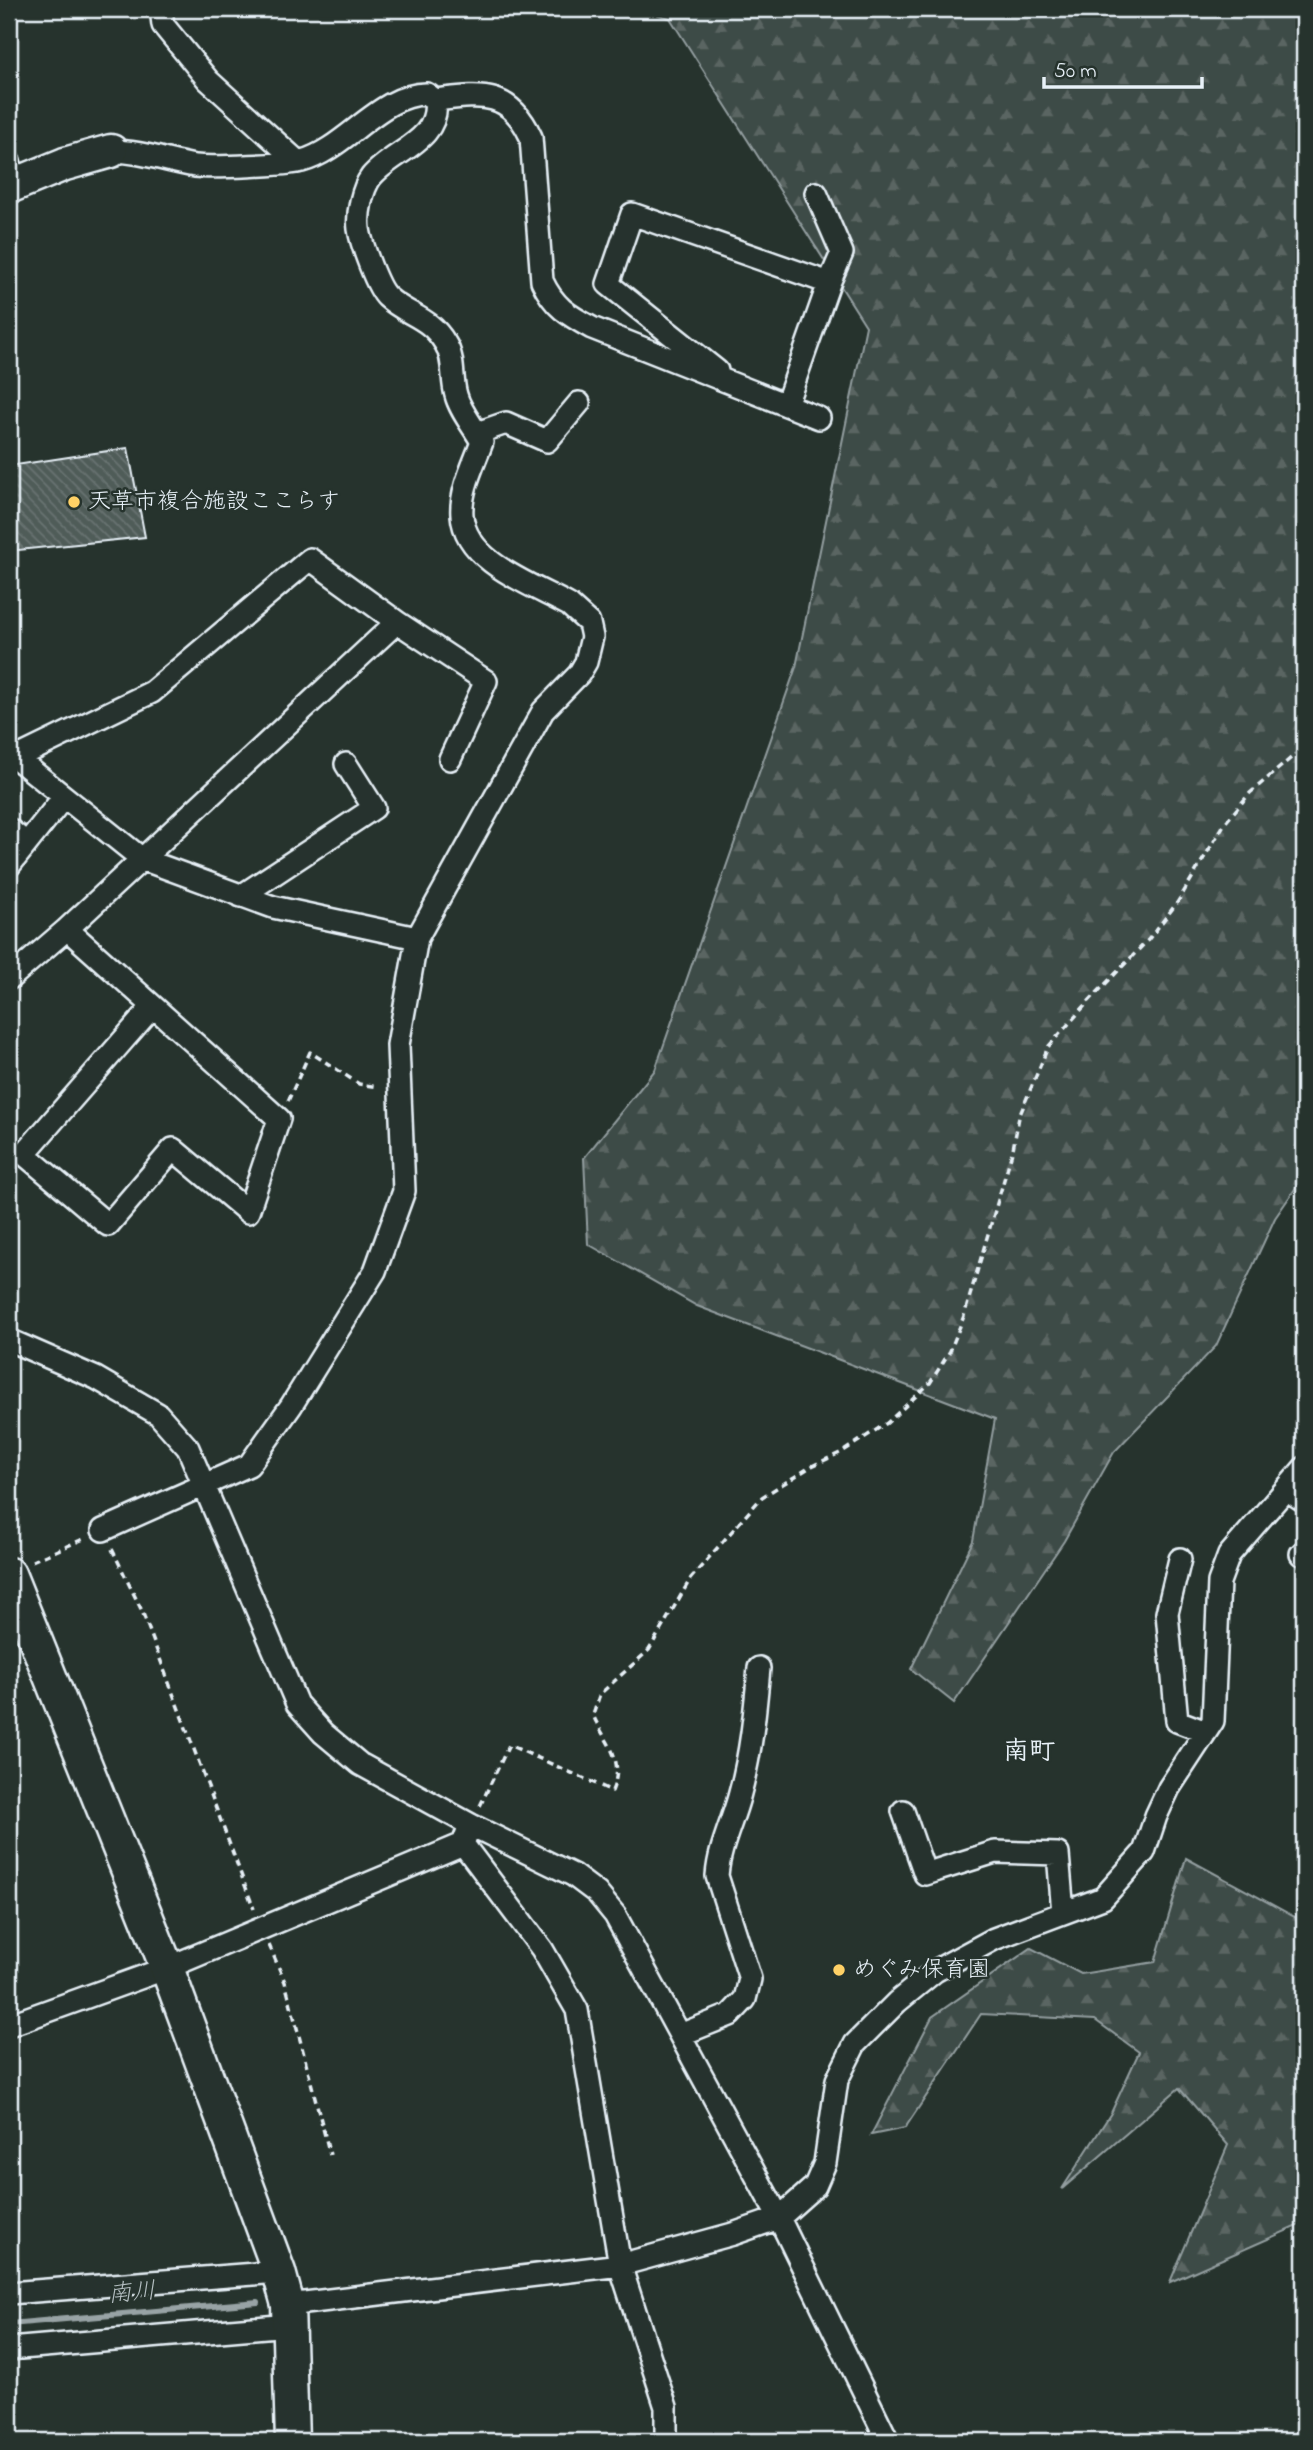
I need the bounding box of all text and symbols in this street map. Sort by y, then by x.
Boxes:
scale bar [1044,46,1201,90]
text: 50 m [1054,57,1097,87]
place label: 天草市複合施設ここらす [88,486,340,519]
marker: 天草市複合施設ここらす [66,494,82,510]
district label: 南町 [1003,1734,1055,1772]
place label: めぐみ保育園 [853,1954,990,1987]
marker: めぐみ保育園 [831,1962,847,1978]
water label: 南川 [107,2274,157,2314]

